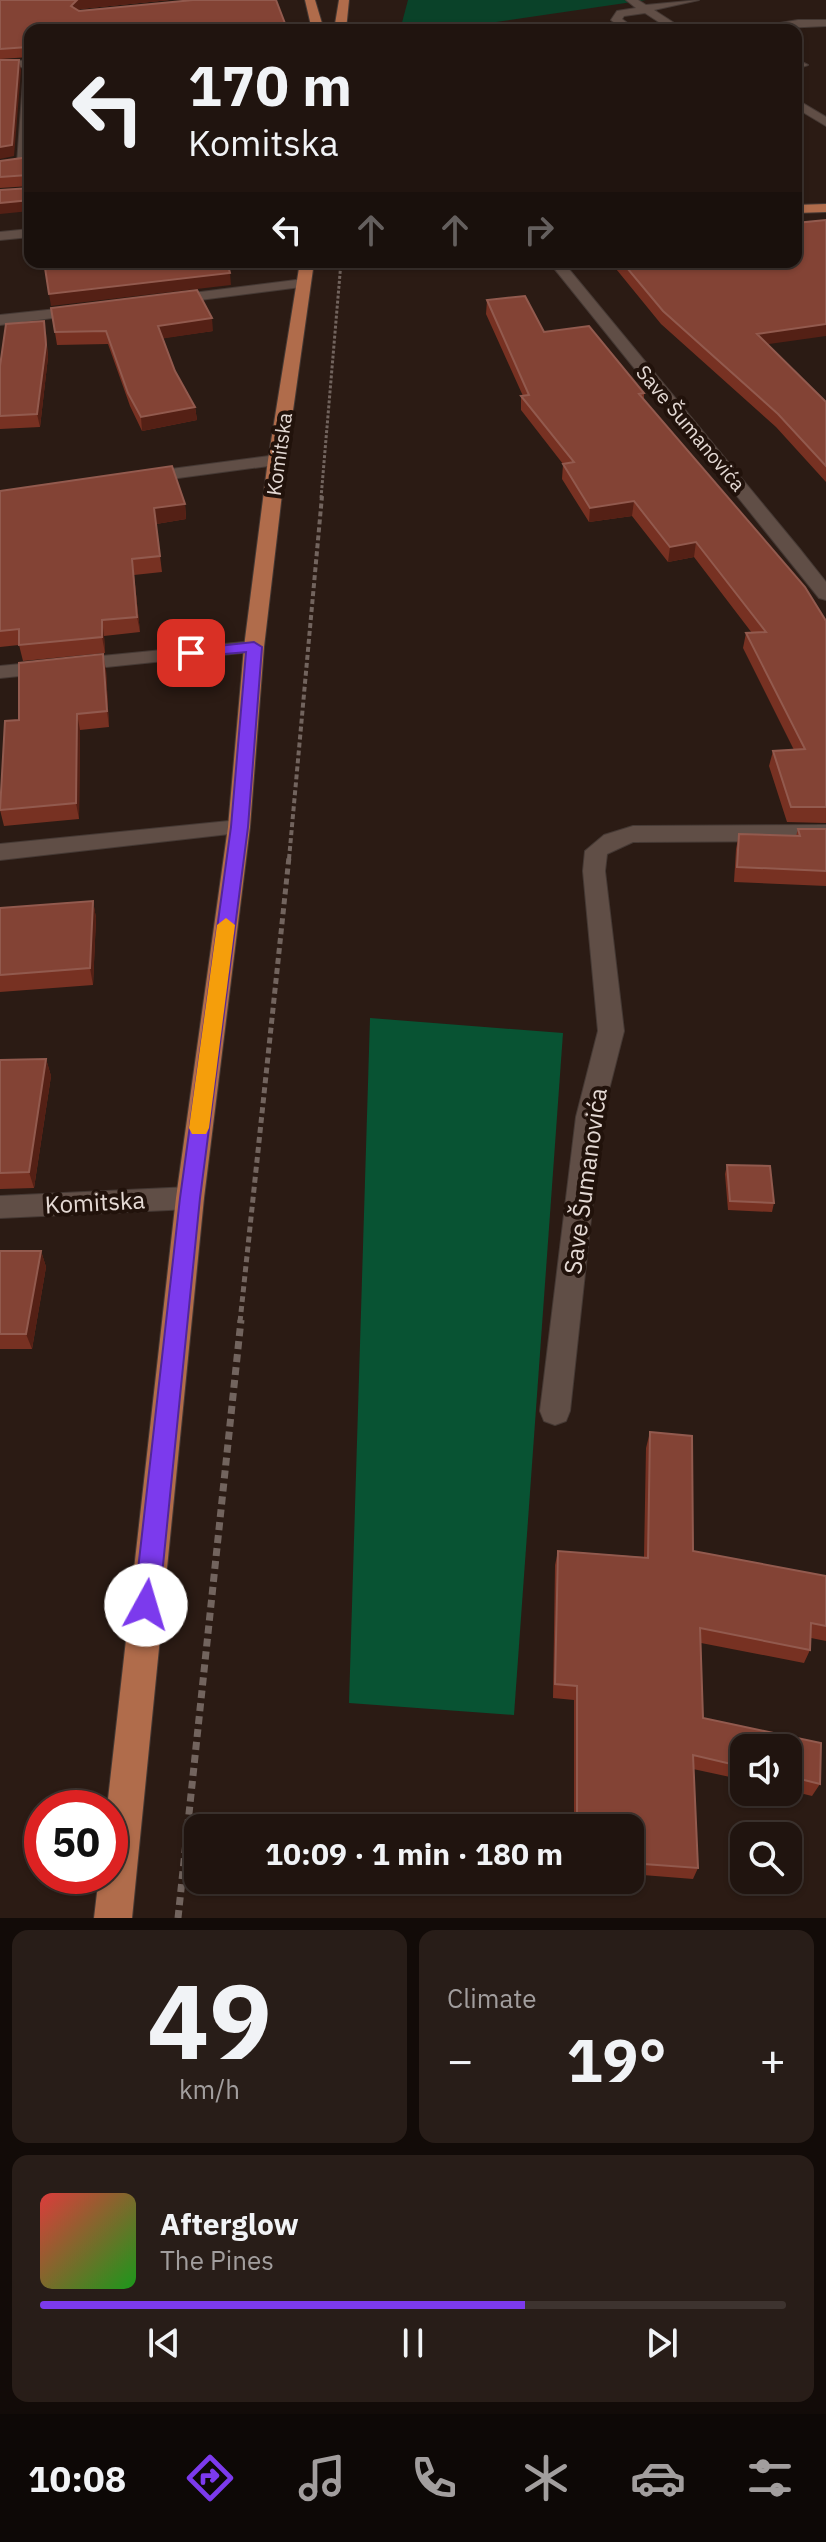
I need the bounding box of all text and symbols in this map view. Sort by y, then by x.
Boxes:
text: 170 m [188,49,352,121]
icon: left [56,56,160,160]
text: Komitska [188,119,339,166]
icon: left [265,208,309,252]
icon: ahead [349,208,393,252]
icon: ahead [433,208,477,252]
icon: right [517,208,561,252]
street label: Save Šumanovića [630,359,752,497]
street label: Komitska [260,410,298,497]
pin [157,619,225,687]
icon: arrive [169,631,213,675]
street label: Save Šumanovića [556,1086,614,1276]
street label: Komitska [44,1183,146,1221]
position arrow [104,1563,188,1647]
map controls [730,1734,802,1894]
button: sound [730,1734,802,1806]
speed limit sign: 50 [24,1790,128,1894]
button: search [730,1822,802,1894]
text: 10:09 · 1 min · 180 m [265,1834,563,1873]
text: 49 [147,1952,272,2088]
text: Climate [447,1981,537,2015]
text: 19° [566,2020,667,2099]
text: − [447,2031,473,2088]
text: + [760,2031,786,2088]
text: km/h [179,2072,240,2106]
text: Afterglow [160,2204,299,2243]
text: The Pines [160,2243,274,2277]
icon: previous [142,2321,186,2365]
icon: pause [391,2321,435,2365]
icon: next [640,2321,684,2365]
icon: directions [182,2450,238,2506]
icon: music [294,2450,350,2506]
icon: phone [406,2450,462,2506]
icon: climate [518,2450,574,2506]
icon: car [630,2450,686,2506]
icon: filters [742,2450,798,2506]
text: 10:08 [28,2455,126,2502]

